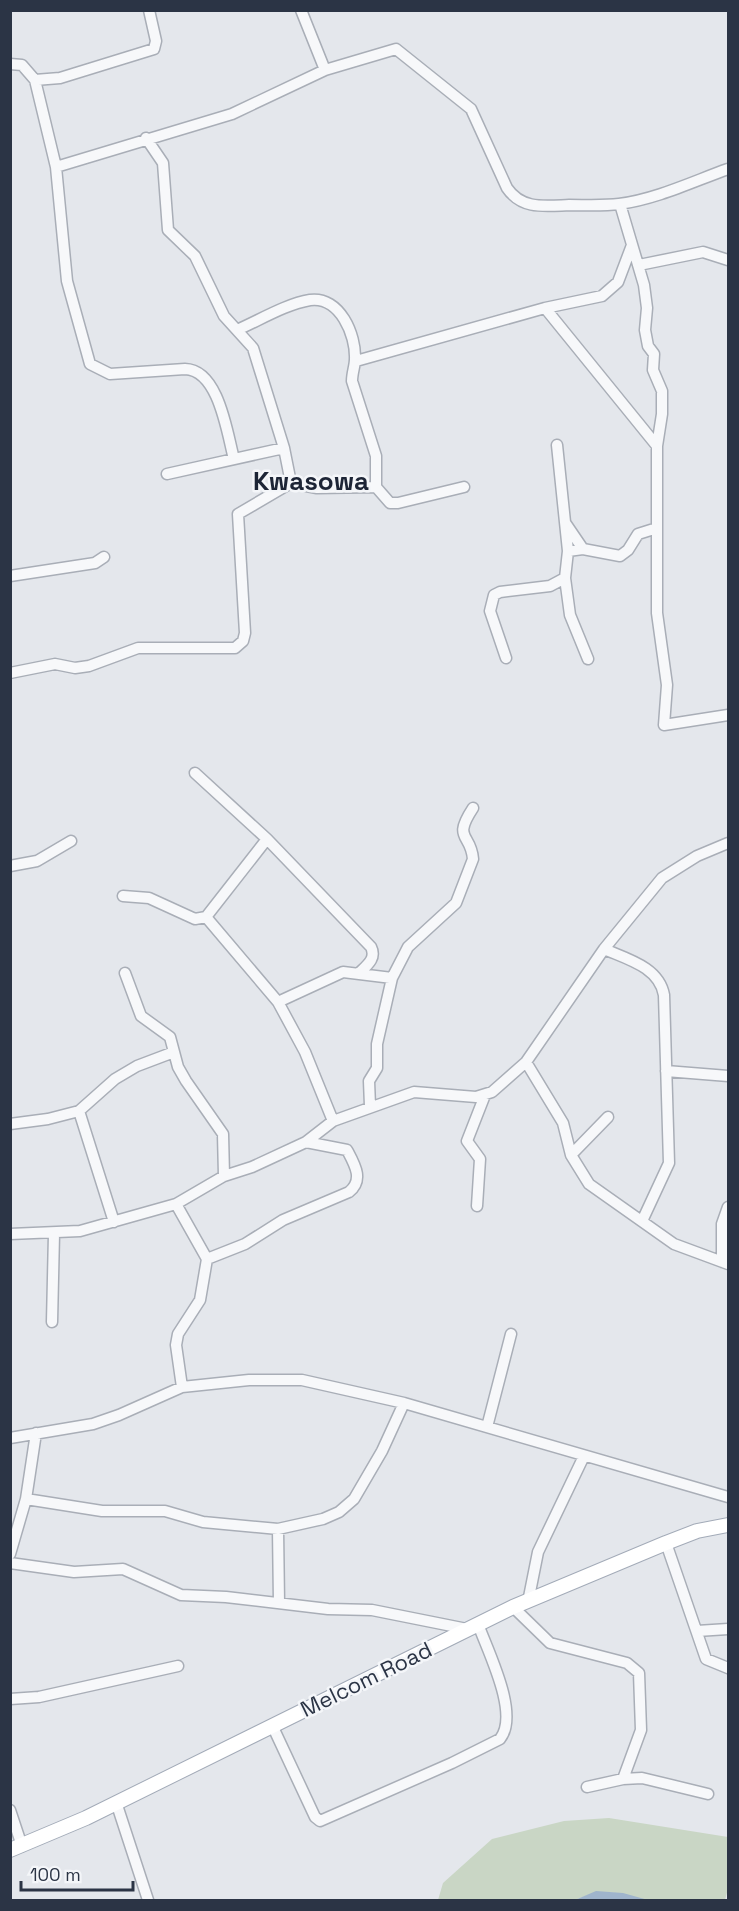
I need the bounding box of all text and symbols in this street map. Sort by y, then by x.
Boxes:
district label: Kwasowa [253,464,369,498]
street label: Melcom Road [296,1635,436,1723]
scale bar [21,1854,134,1892]
text: 100 m [30,1863,81,1886]

